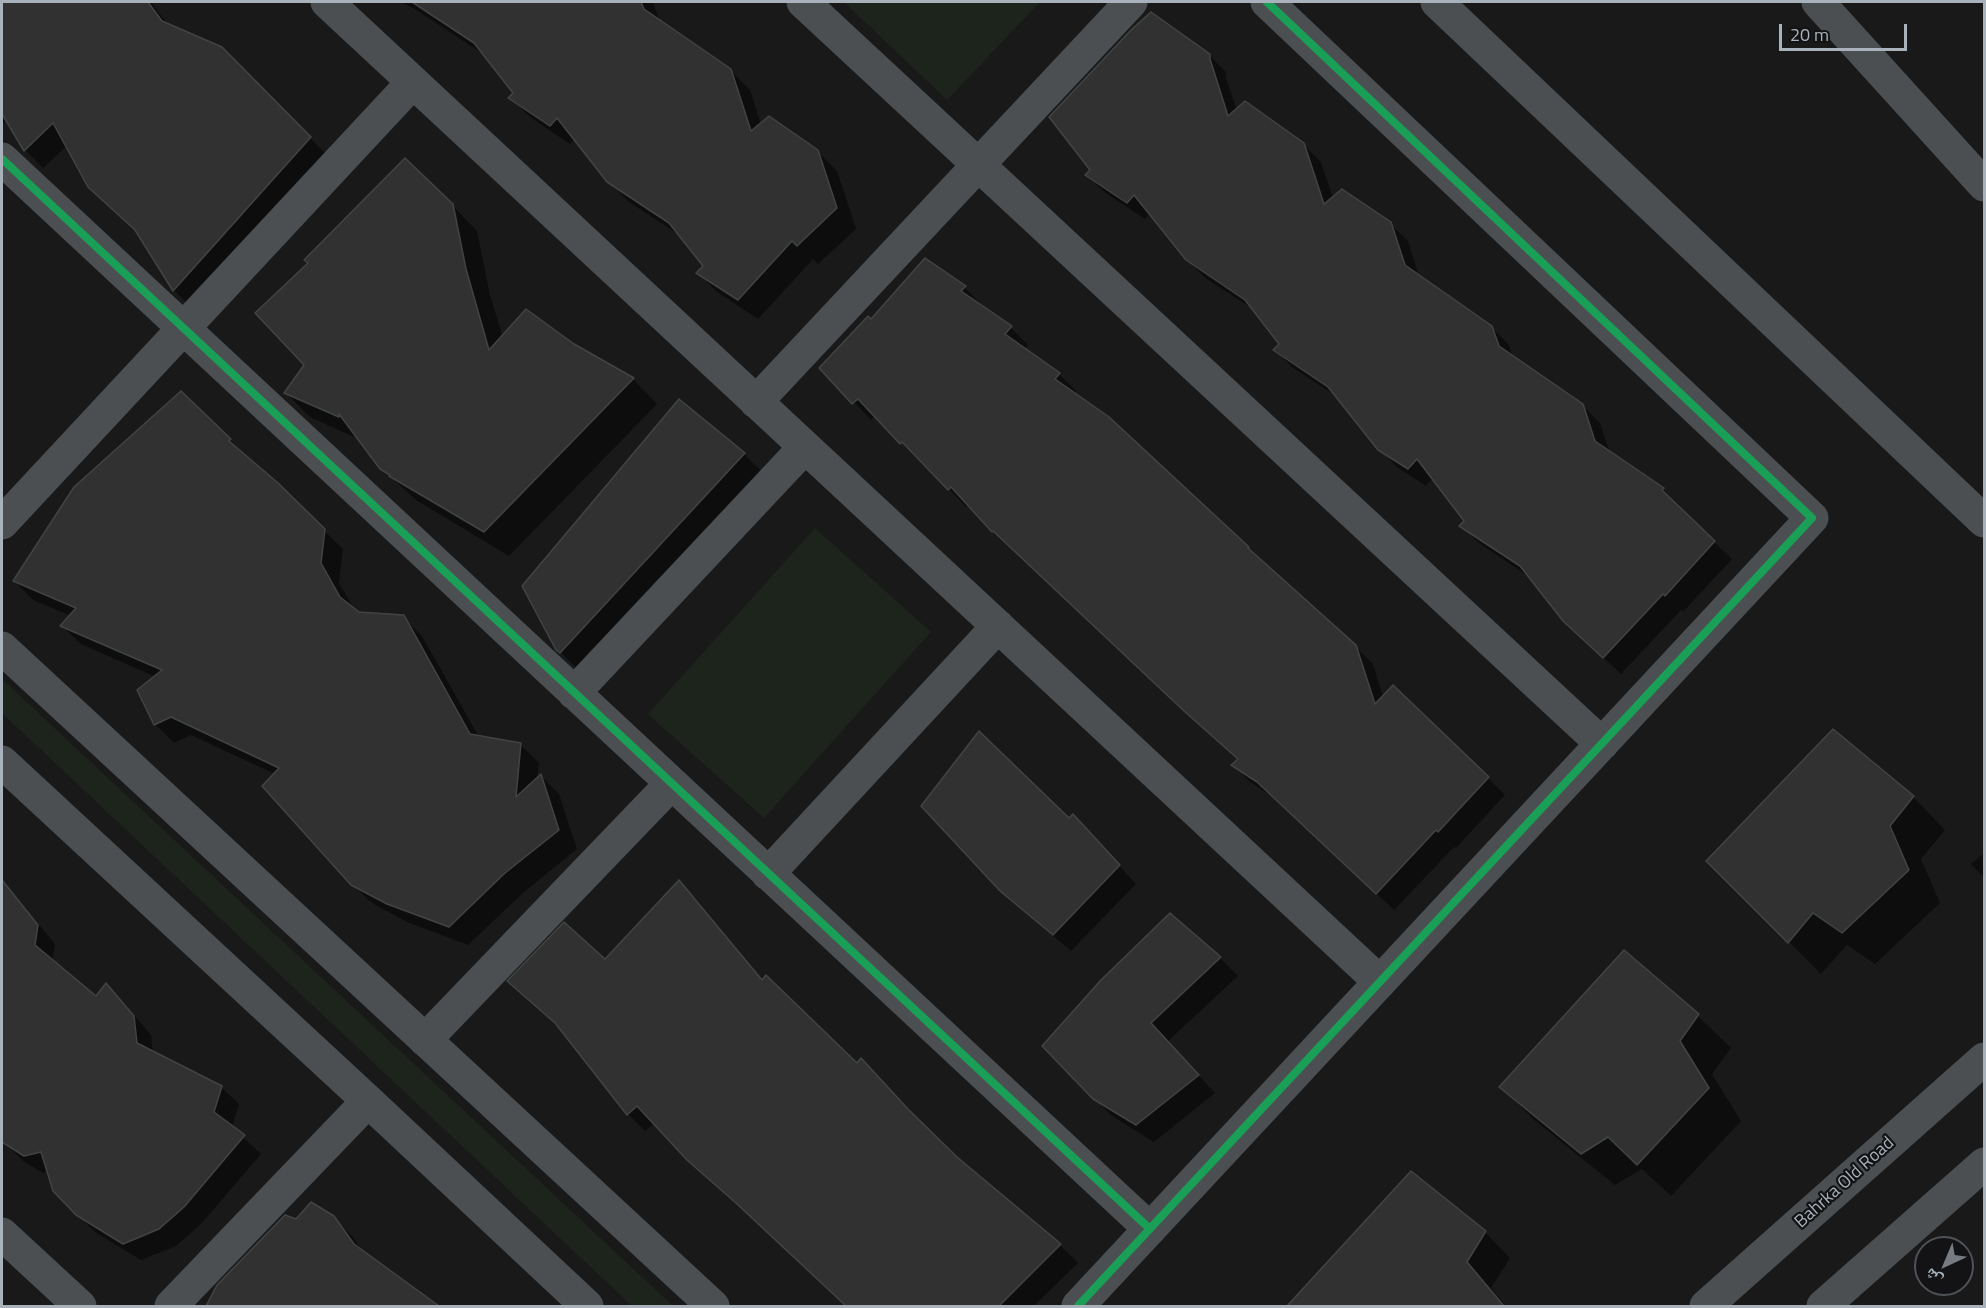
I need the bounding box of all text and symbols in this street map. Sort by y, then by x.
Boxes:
scale bar [1782,12,1910,50]
text: 20 m [1790,21,1829,48]
street label: Bahrka Old Road [1791,1133,1899,1233]
north arrow [1914,1236,1974,1296]
text: ش [1918,1263,1947,1292]

